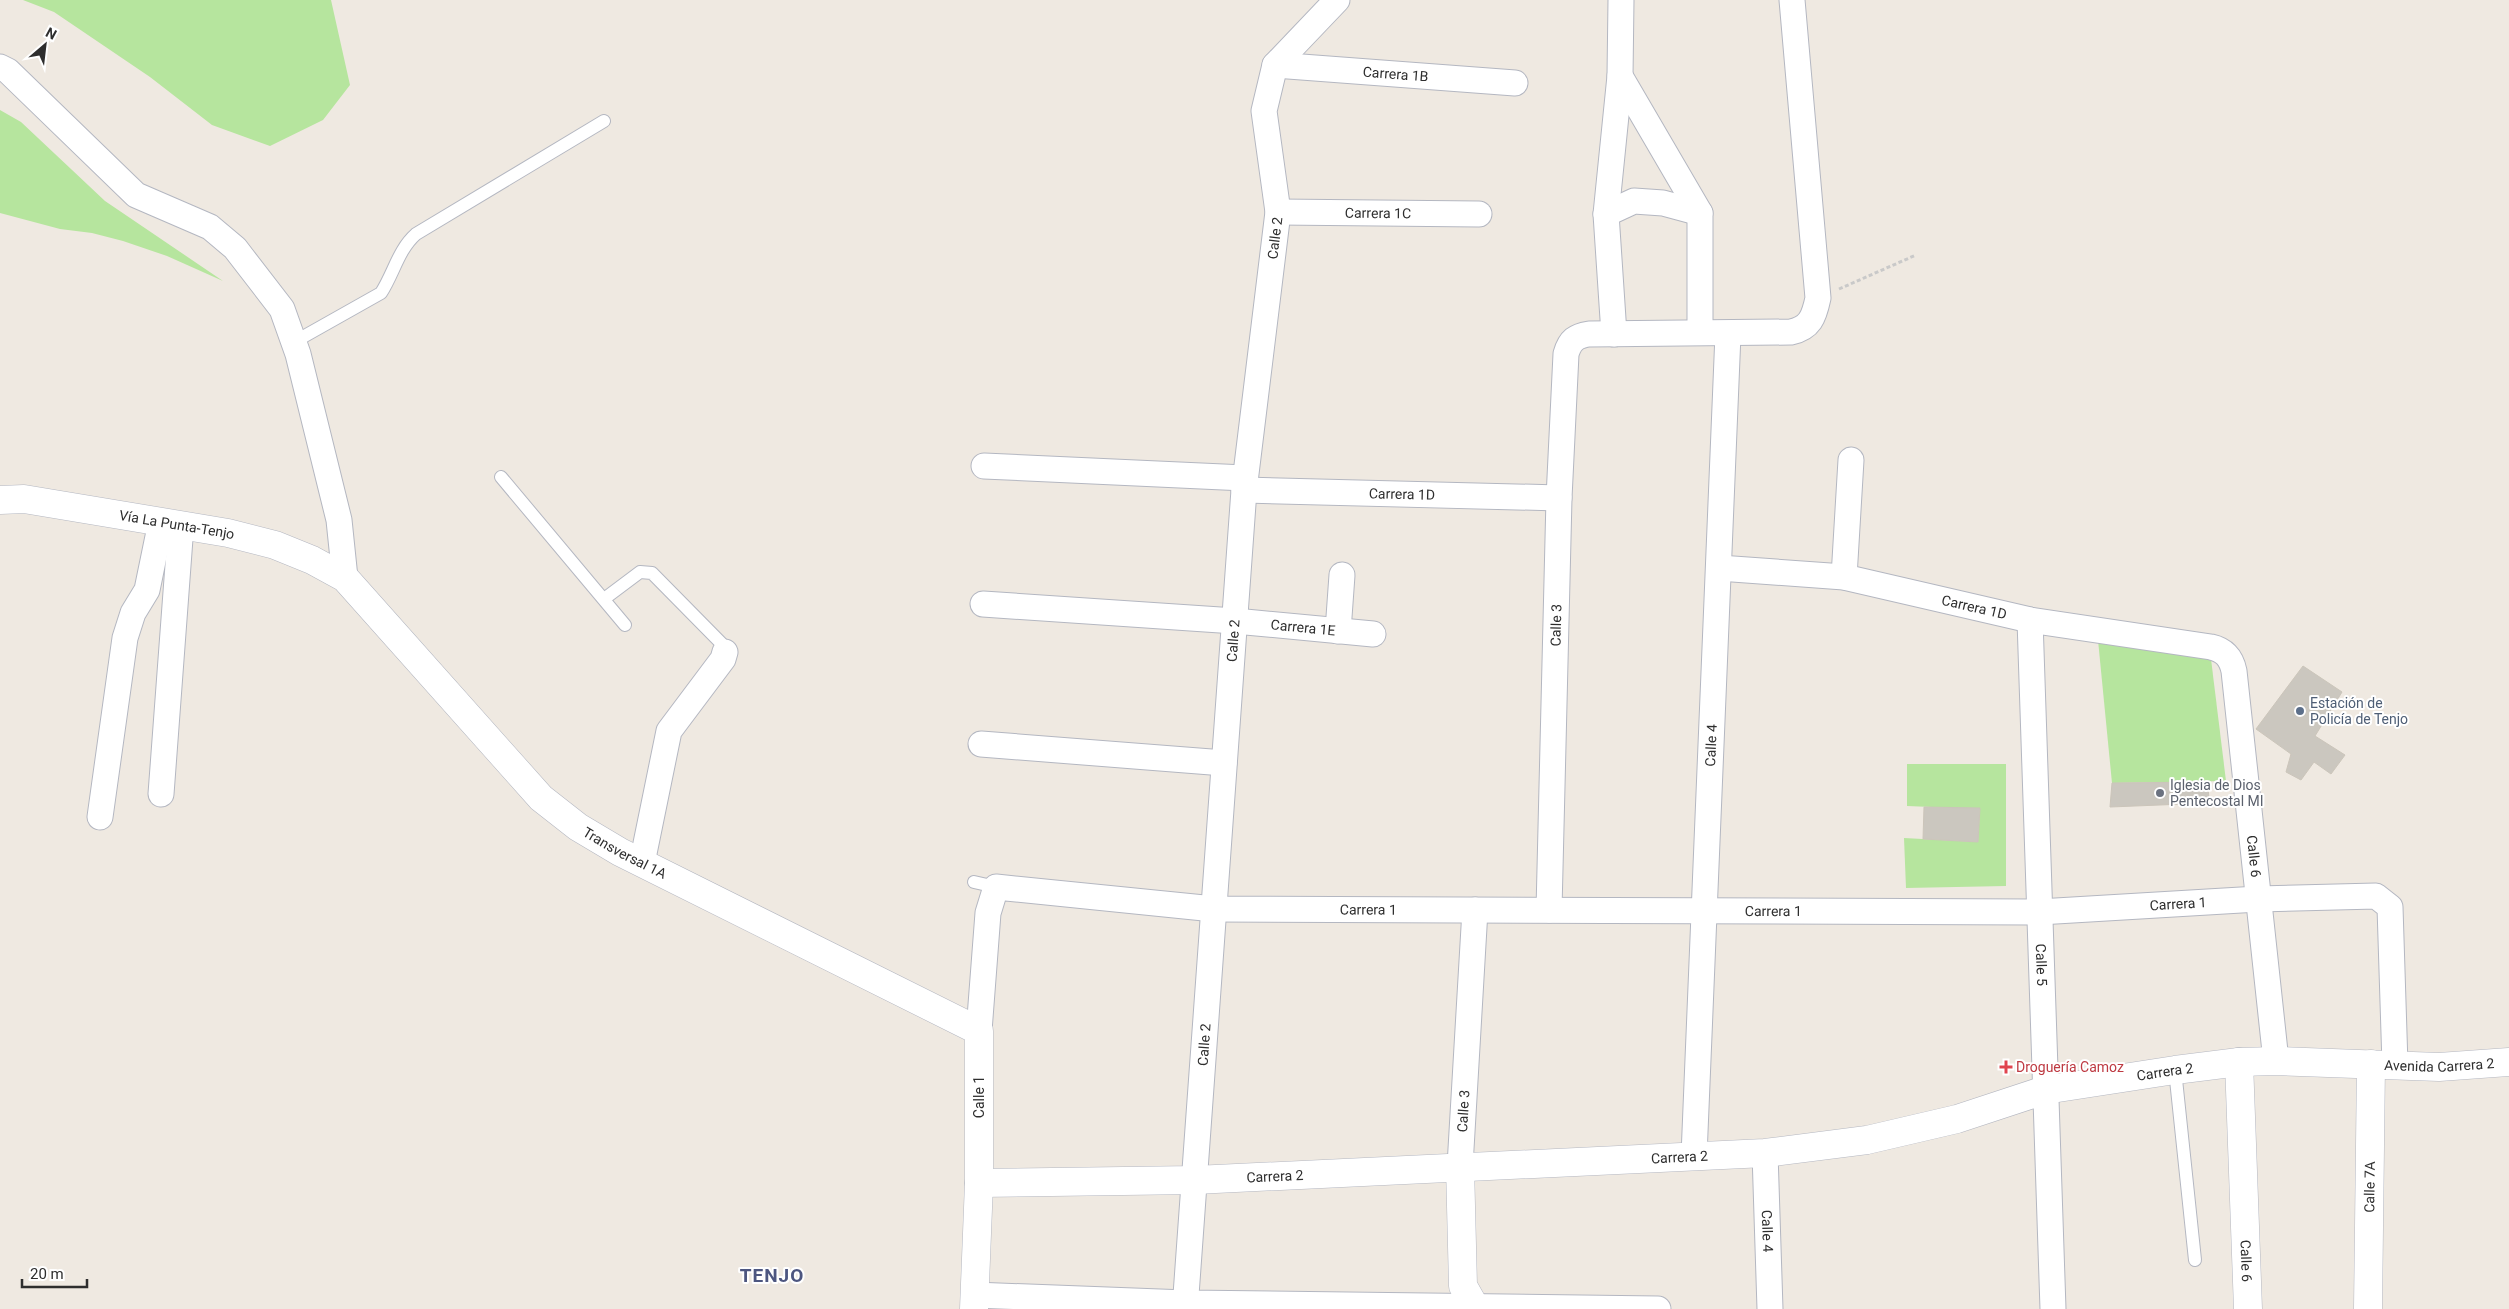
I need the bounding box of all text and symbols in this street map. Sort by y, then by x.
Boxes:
north arrow [20,20,70,70]
text: N [43,24,59,43]
street label: Carrera 1B [1362,64,1429,84]
street label: Carrera 1C [1345,205,1411,221]
street label: Calle 2 [1264,216,1285,260]
street label: Carrera 1D [1369,485,1435,503]
street label: Vía La Punta-Tenjo [118,507,236,542]
street label: Carrera 1D [1940,592,2008,622]
street label: Calle 3 [1547,604,1564,646]
street label: Carrera 1E [1270,616,1336,638]
street label: Calle 2 [1224,619,1243,662]
place label: Estación de Policía de Tenjo [2310,695,2408,727]
marker: Estación de Policía de Tenjo [2294,705,2306,717]
street label: Calle 4 [1702,724,1720,767]
place label: Iglesia de Dios Pentecostal MI [2170,777,2264,809]
marker: Iglesia de Dios Pentecostal MI [2154,787,2166,799]
street label: Transversal 1A [580,824,669,882]
street label: Calle 6 [2244,834,2264,878]
street label: Carrera 1 [2149,894,2207,913]
street label: Carrera 1 [1340,901,1397,918]
street label: Carrera 1 [1745,903,1802,919]
street label: Calle 5 [2033,943,2050,986]
street label: Calle 2 [1195,1023,1214,1066]
street label: Avenida Carrera 2 [2384,1055,2495,1075]
place label: Droguería Camoz [2016,1059,2124,1075]
street label: Carrera 2 [2136,1060,2194,1084]
marker: Droguería Camoz [2000,1061,2012,1073]
street label: Calle 1 [971,1076,987,1118]
street label: Calle 3 [1454,1089,1472,1133]
street label: Carrera 2 [1651,1148,1708,1166]
street label: Calle 7A [2361,1161,2378,1213]
street label: Carrera 2 [1246,1167,1304,1186]
street label: Calle 4 [1759,1210,1776,1253]
street label: Calle 6 [2237,1239,2255,1282]
scale bar [22,1256,88,1288]
district label: TENJO [740,1264,804,1287]
text: 20 m [30,1265,64,1283]

